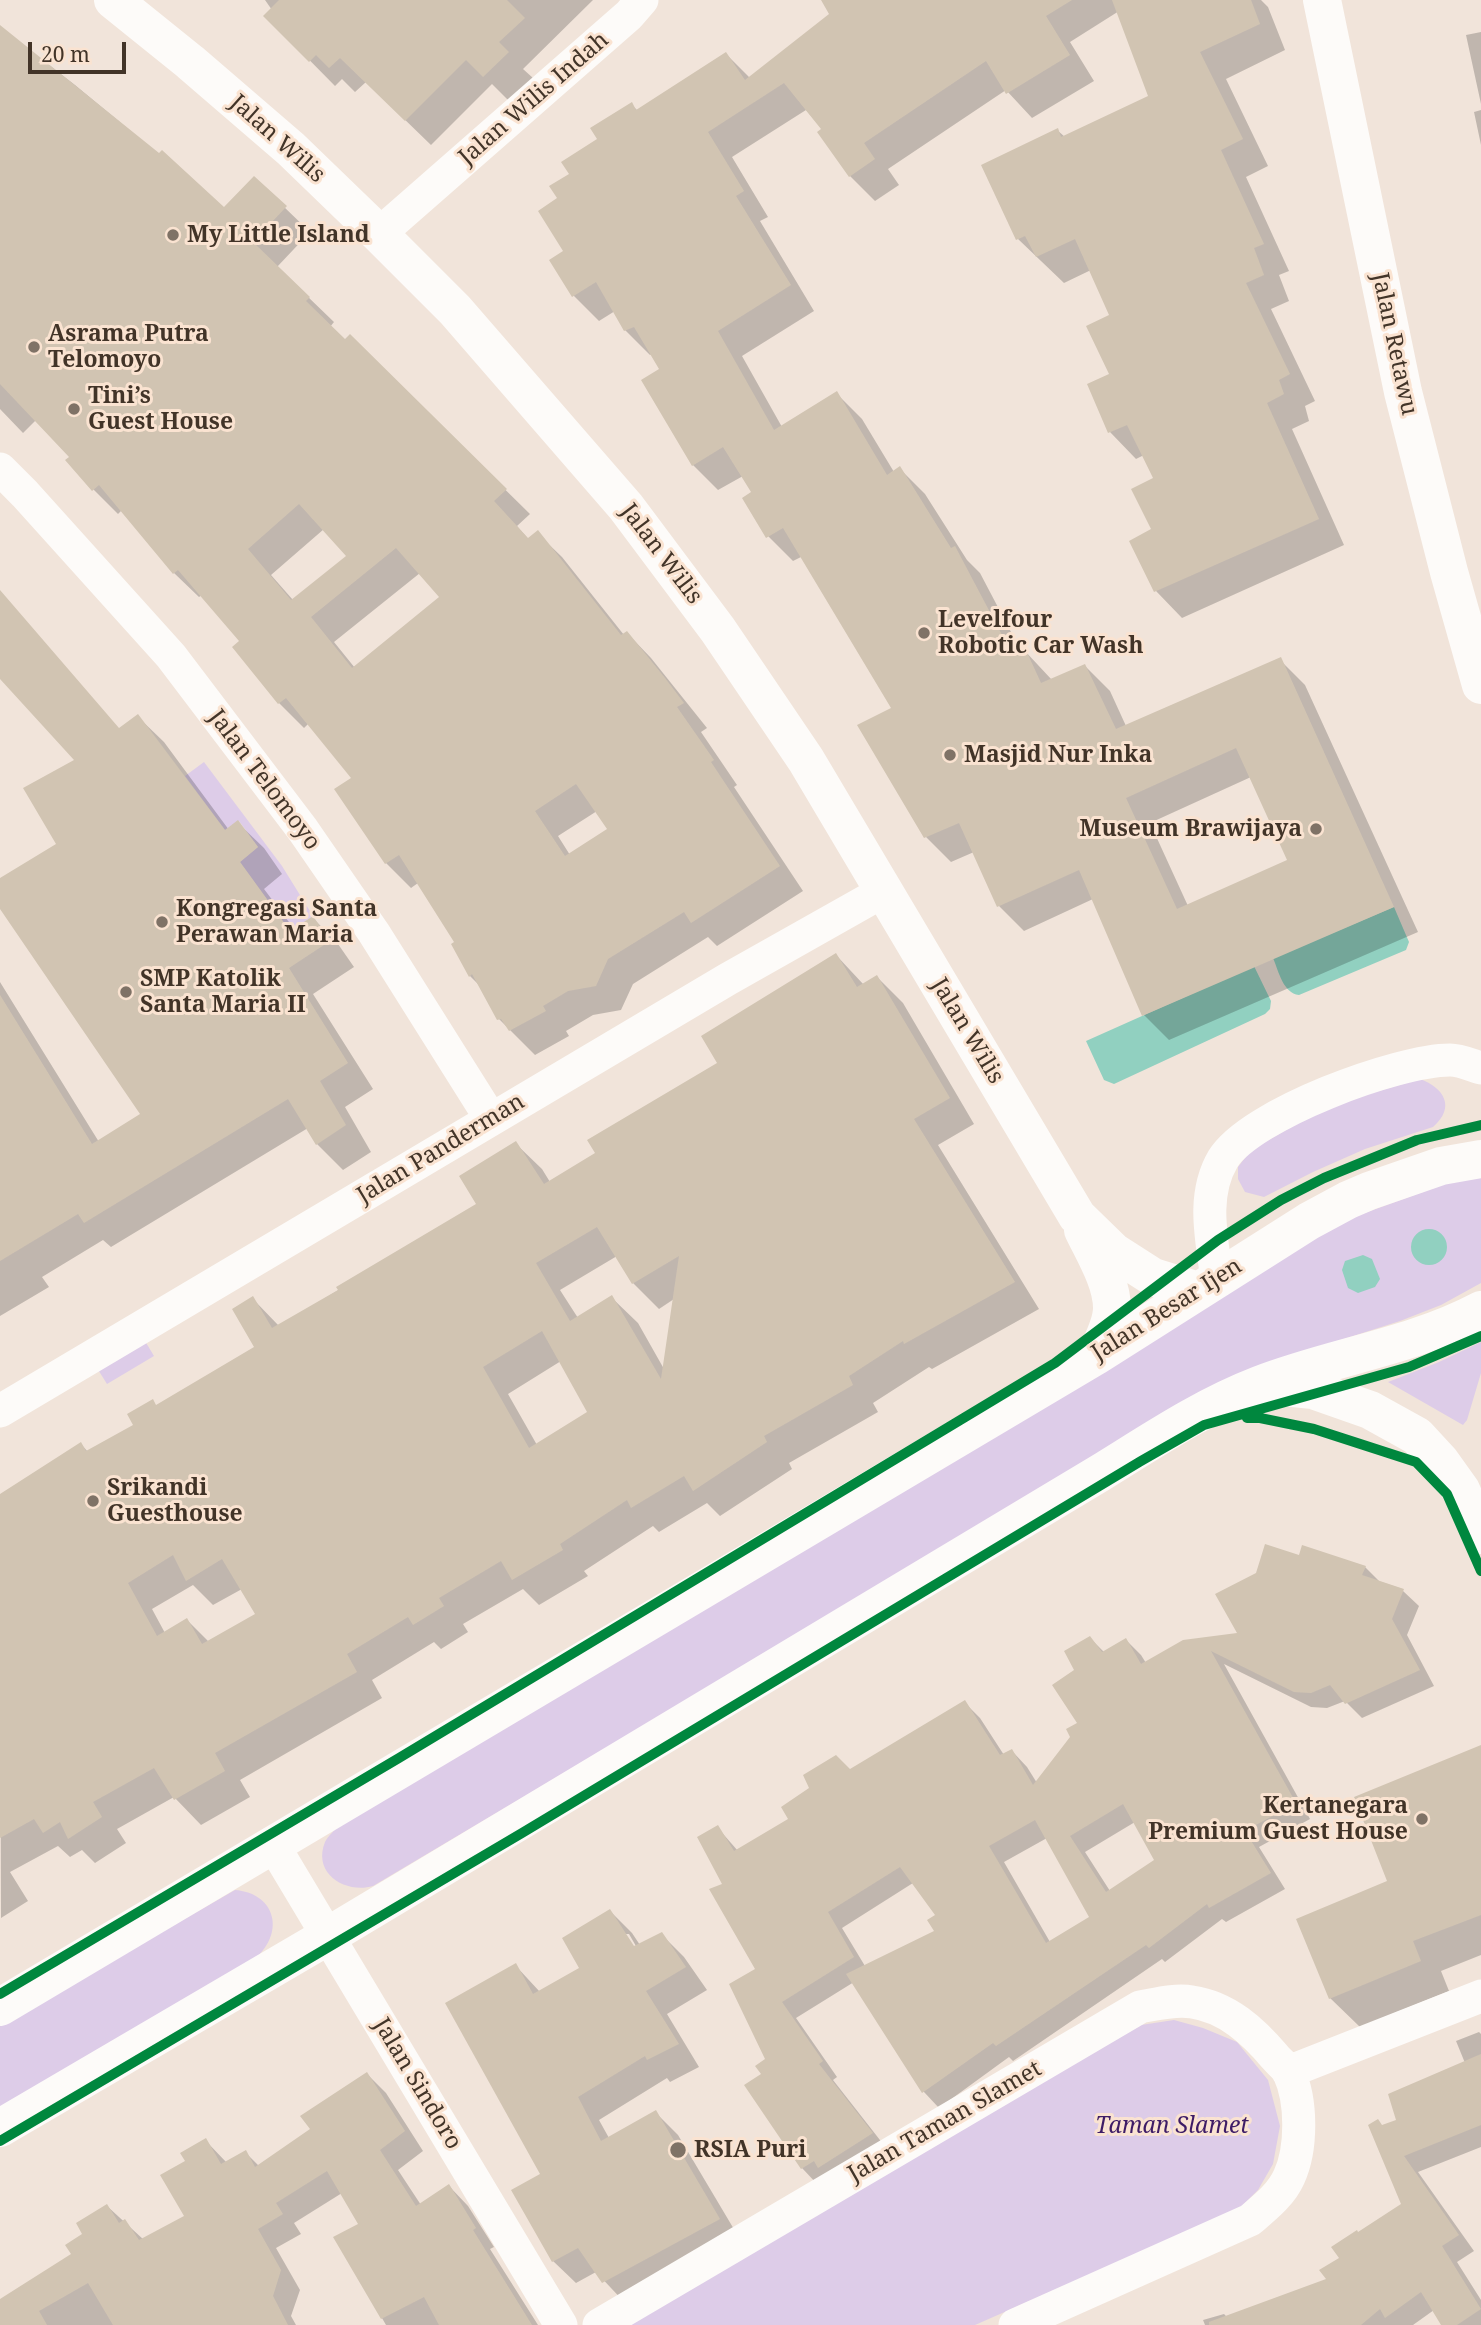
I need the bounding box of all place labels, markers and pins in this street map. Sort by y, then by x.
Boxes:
place label: My Little Island [187,221,370,249]
marker: My Little Island [165,227,181,243]
place label: Asrama Putra Telomoyo [48,320,209,374]
marker: Asrama Putra Telomoyo [26,339,42,355]
place label: Tini’s Guest House [88,382,233,436]
marker: Tini’s Guest House [66,401,82,417]
place label: Levelfour Robotic Car Wash [938,606,1144,660]
marker: Levelfour Robotic Car Wash [916,625,932,641]
place label: Masjid Nur Inka [964,741,1152,769]
marker: Masjid Nur Inka [942,747,958,763]
place label: Museum Brawijaya [1080,815,1302,843]
marker: Museum Brawijaya [1308,821,1324,837]
place label: Kongregasi Santa Perawan Maria [176,895,377,949]
marker: Kongregasi Santa Perawan Maria [154,914,170,930]
place label: SMP Katolik Santa Maria II [140,965,306,1019]
marker: SMP Katolik Santa Maria II [118,984,134,1000]
place label: Srikandi Guesthouse [107,1474,243,1528]
marker: Srikandi Guesthouse [85,1493,101,1509]
place label: Kertanegara Premium Guest House [1148,1792,1408,1846]
marker: Kertanegara Premium Guest House [1414,1811,1430,1827]
place label: RSIA Puri [694,2136,806,2164]
marker: RSIA Puri [668,2140,688,2160]

